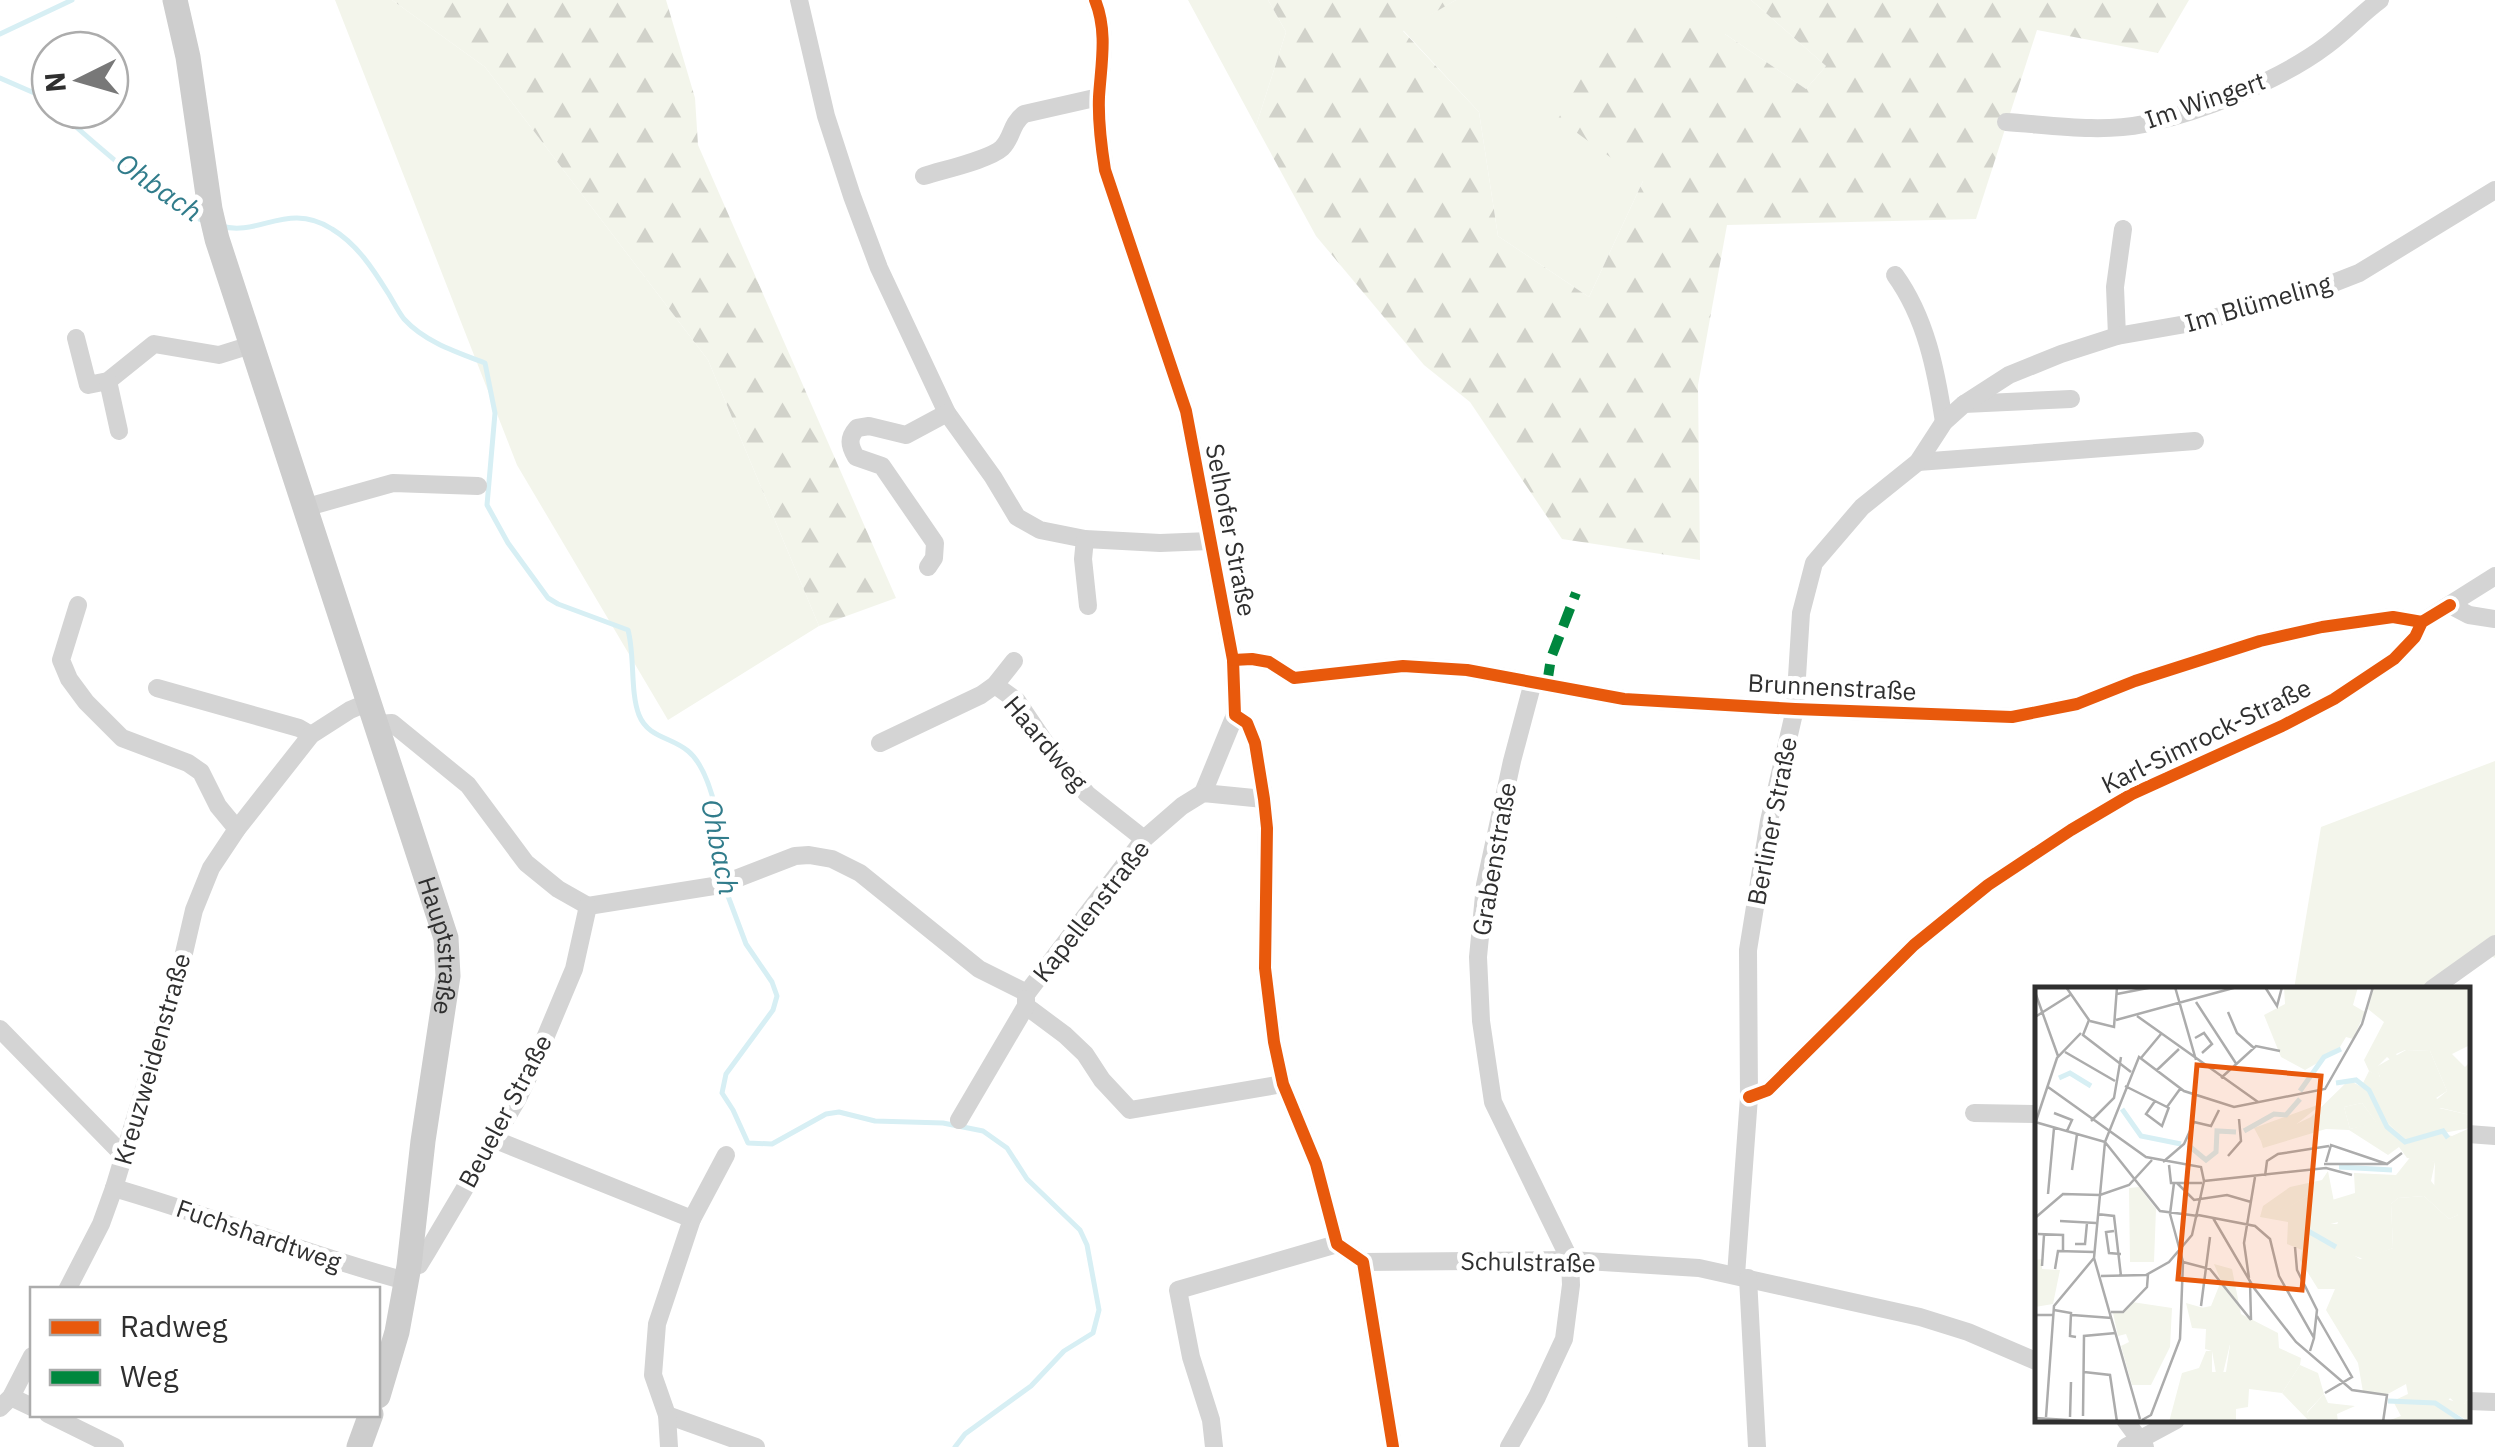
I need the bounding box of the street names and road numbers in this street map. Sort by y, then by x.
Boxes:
street label: Im Wingert [2140,64,2269,136]
street label: Im Blümeling [2181,266,2335,339]
street label: Selhofer Straße [1199,441,1264,619]
street label: Brunnenstraße [1747,666,1917,707]
street label: Karl-Simrock-Straße [2096,670,2316,801]
street label: Haardweg [997,688,1096,797]
street label: Berliner Straße [1739,734,1804,908]
street label: Grabenstraße [1464,780,1523,938]
street label: Kapellenstraße [1025,833,1156,988]
street label: Hauptstraße [411,872,465,1017]
street label: Kreuzweidenstraße [106,949,198,1168]
street label: Beueler Straße [450,1028,559,1193]
street label: Fuchshardtweg [172,1191,346,1278]
street label: Schulstraße [1460,1244,1596,1279]

